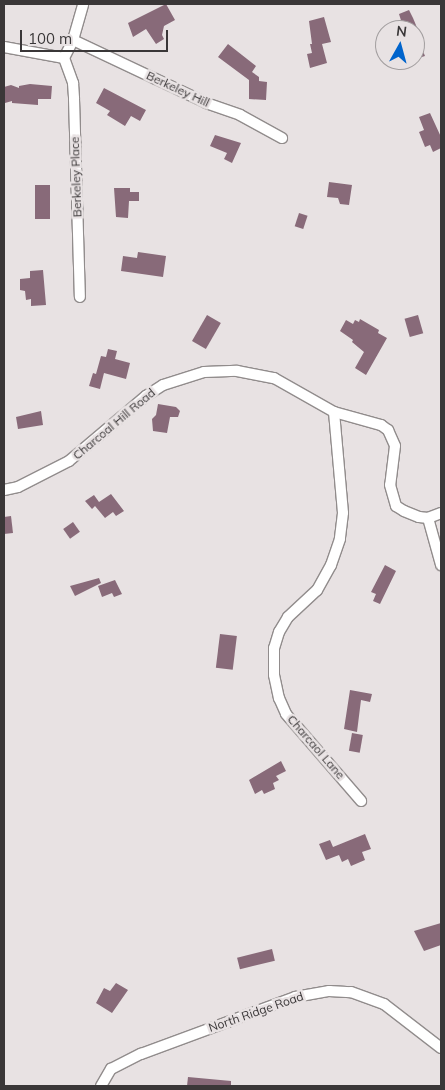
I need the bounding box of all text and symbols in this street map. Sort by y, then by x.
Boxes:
scale bar [22,20,170,52]
north arrow [375,20,425,70]
text: N [395,22,408,41]
text: 100 m [28,29,72,48]
street label: Berkeley Hill [144,68,212,110]
street label: Berkeley Place [67,136,85,218]
street label: Charcoal Hill Road [70,385,158,463]
street label: Charcaol Lane [284,712,348,782]
street label: North Ridge Road [207,989,305,1035]

